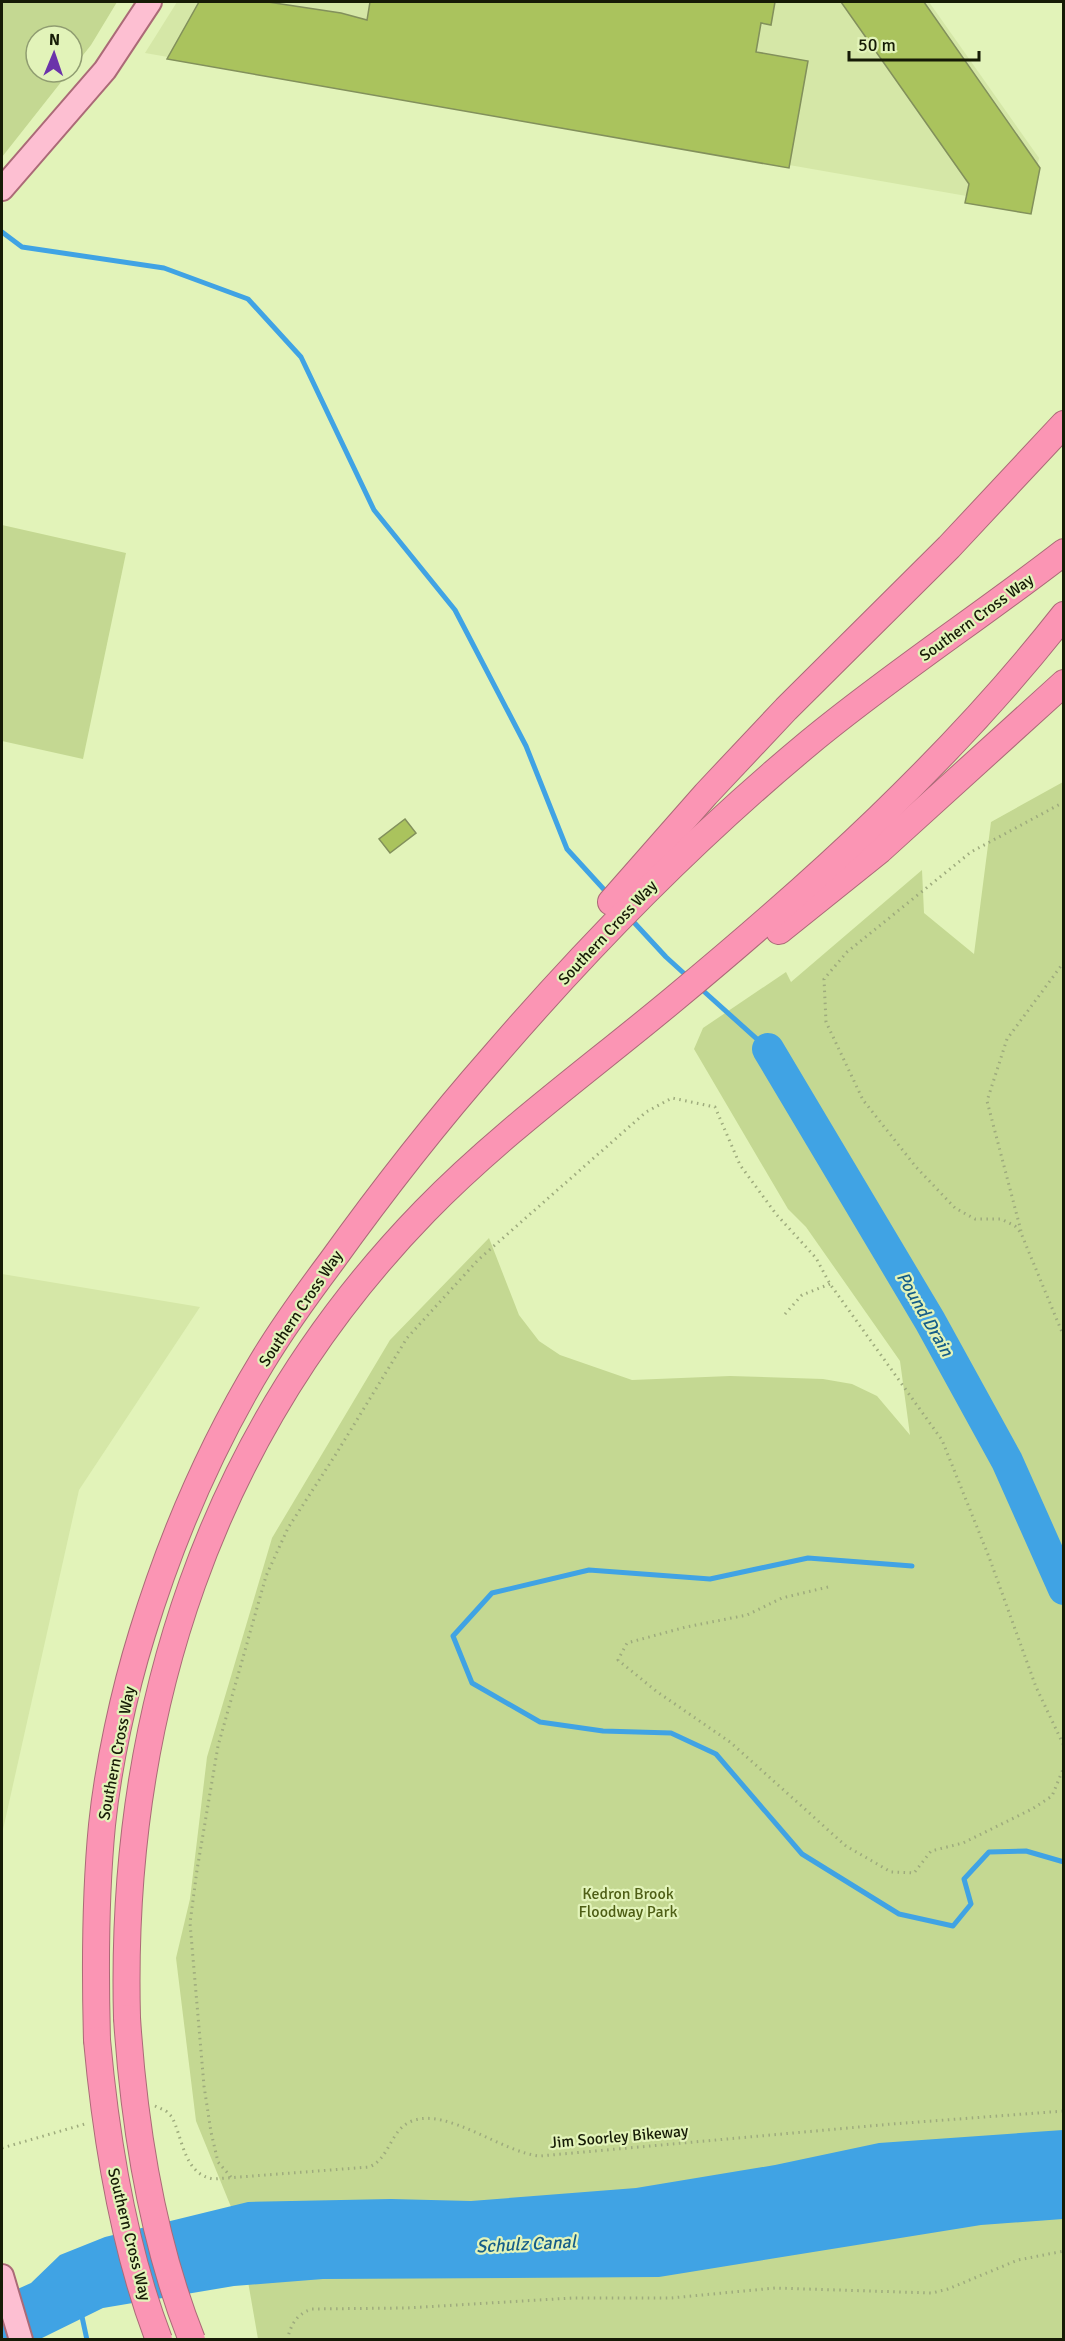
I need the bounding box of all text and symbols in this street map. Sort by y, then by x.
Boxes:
north arrow [24,24,84,84]
scale bar [849,24,980,62]
text: N [49,30,60,50]
text: 50 m [858,34,896,56]
street label: Southern Cross Way [916,569,1038,666]
street label: Southern Cross Way [554,876,662,989]
street label: Southern Cross Way [255,1246,347,1370]
water label: Pound Drain [892,1268,959,1361]
street label: Southern Cross Way [94,1684,140,1822]
park label: Kedron Brook Floodway Park [578,1884,678,1922]
street label: Jim Soorley Bikeway [549,2121,690,2153]
street label: Southern Cross Way [103,2166,155,2303]
water label: Schulz Canal [476,2230,578,2258]

